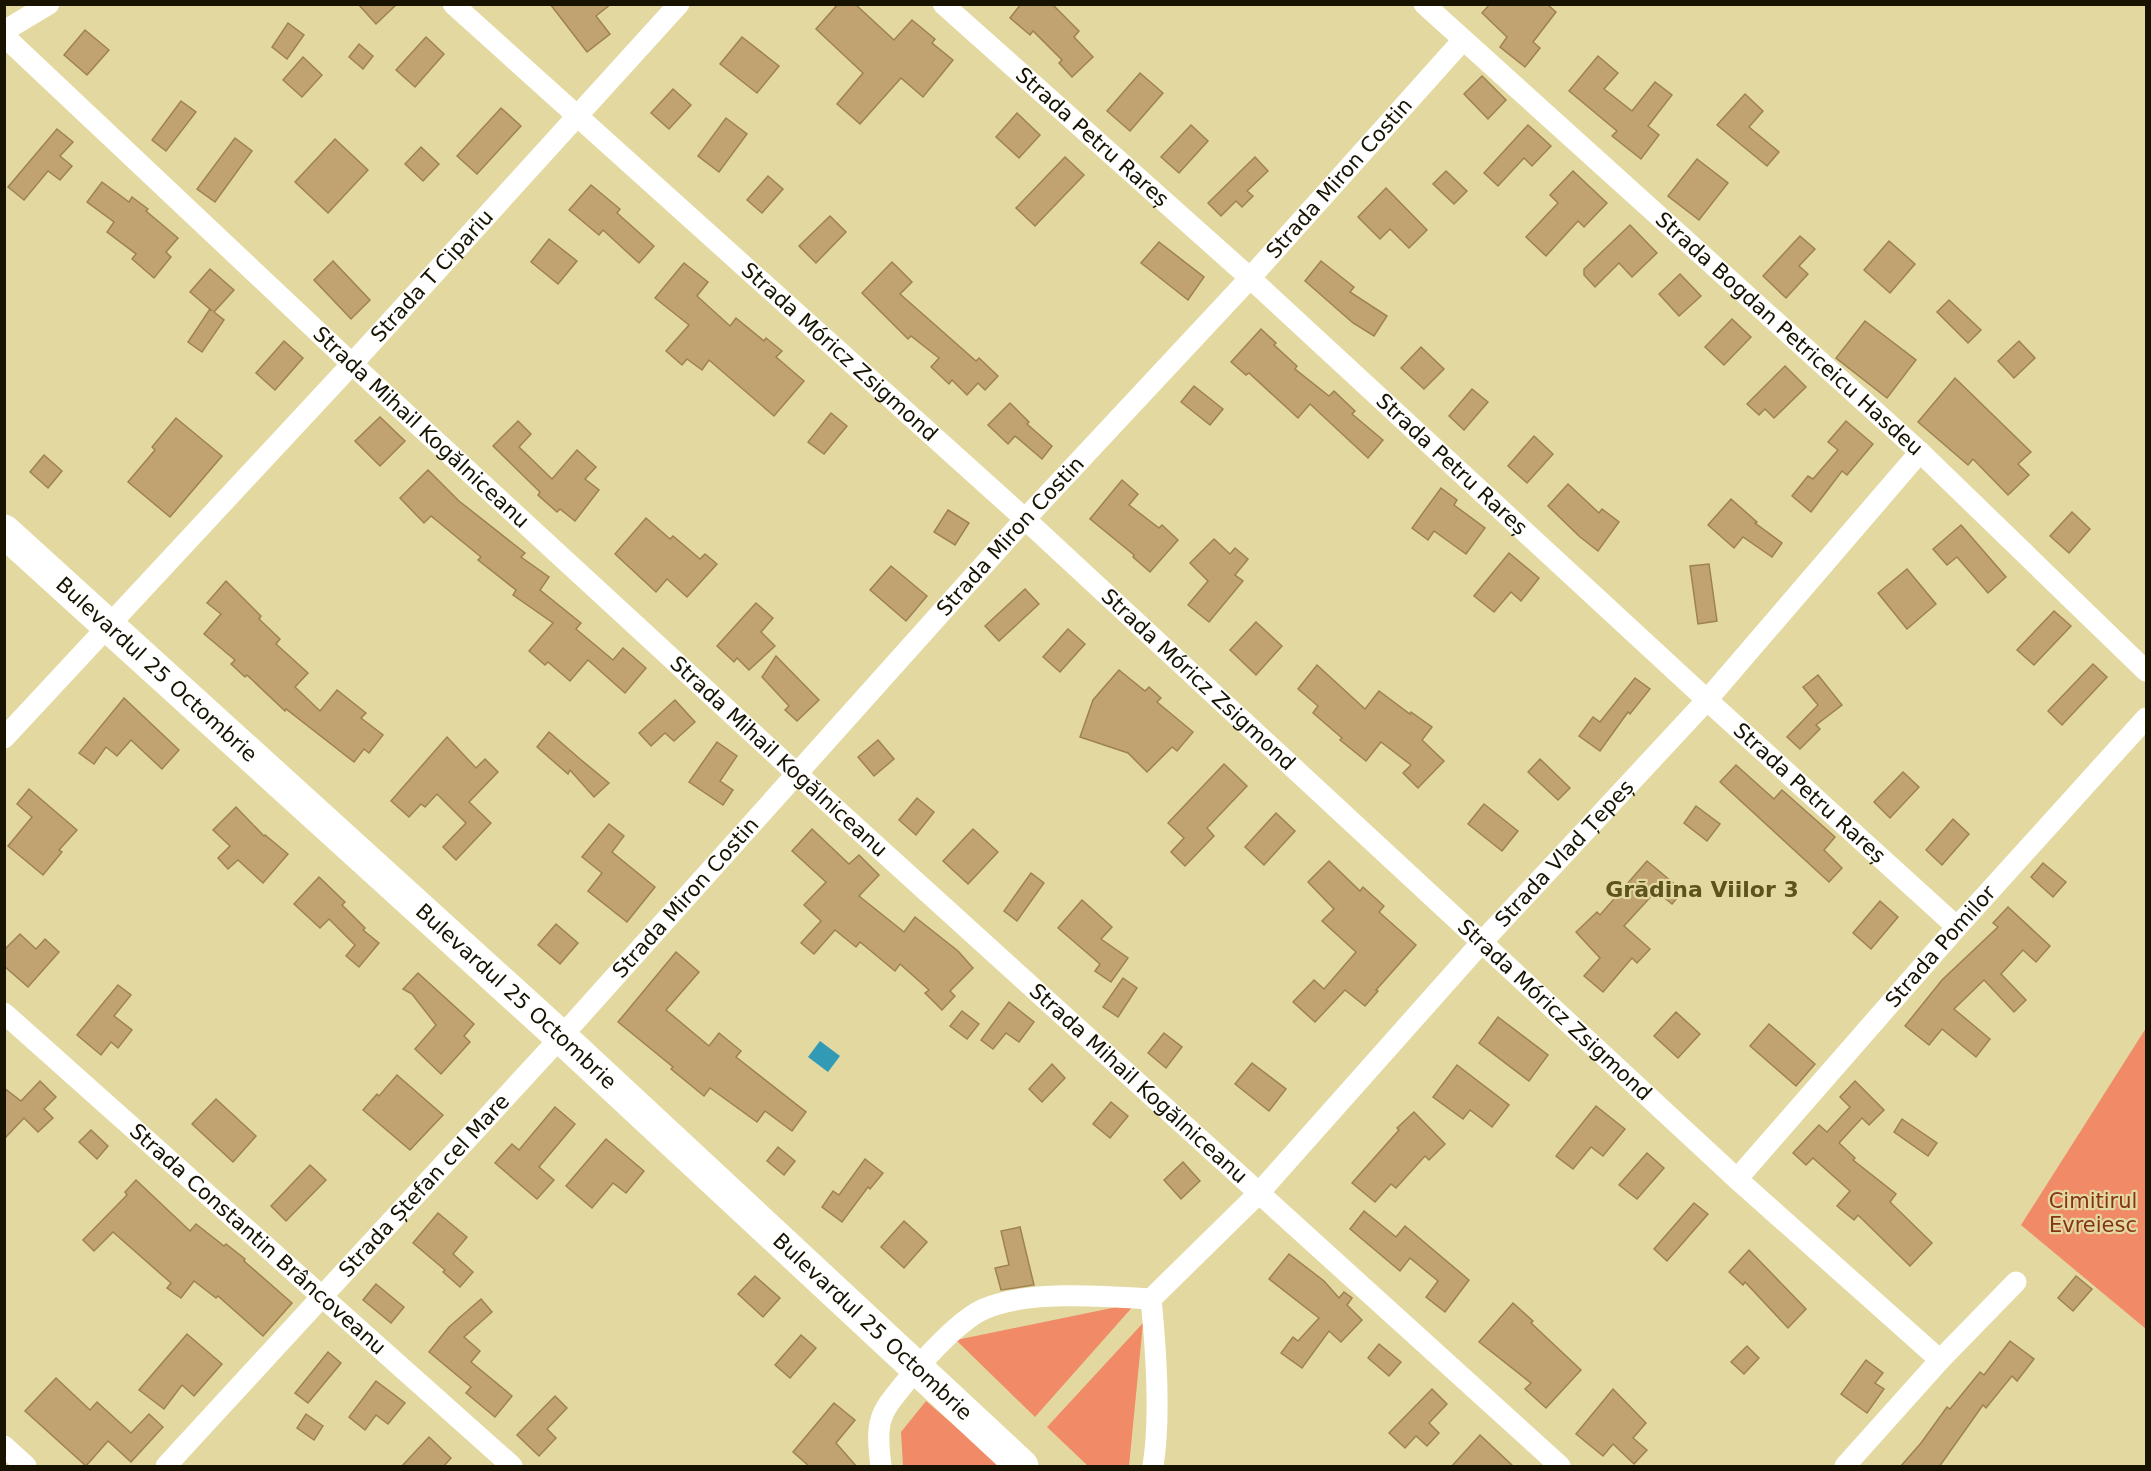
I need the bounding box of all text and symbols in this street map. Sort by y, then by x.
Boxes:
street label: Strada Petru Rareș [1011,63,1174,212]
street label: Strada Miron Costin [1261,93,1417,263]
street label: Strada T Cipariu [366,205,498,347]
street label: Strada Bogdan Petriceicu Hasdeu [1651,207,1928,460]
street label: Strada Móricz Zsigmond [737,258,942,446]
street label: Strada Mihail Kogălniceanu [308,322,534,533]
street label: Strada Petru Rareș [1371,389,1532,540]
street label: Strada Miron Costin [932,452,1089,621]
street label: Bulevardul 25 Octombrie [51,572,262,767]
street label: Strada Móricz Zsigmond [1097,584,1300,775]
street label: Strada Mihail Kogălniceanu [665,651,892,862]
street label: Strada Petru Rareș [1729,718,1890,868]
street label: Strada Vlad Țepeș [1490,775,1639,932]
street label: Strada Miron Costin [608,813,764,983]
district label: Grădina Viilor 3 [1605,877,1799,902]
street label: Strada Pomilor [1880,880,2001,1012]
street label: Bulevardul 25 Octombrie [411,899,621,1094]
street label: Strada Móricz Zsigmond [1453,914,1656,1106]
street label: Strada Mihail Kogălniceanu [1025,979,1252,1188]
street label: Strada Ștefan cel Mare [334,1089,514,1282]
street label: Strada Constantin Brâncoveanu [125,1119,391,1360]
park label: Cimitirul Evreiesc [2049,1189,2137,1237]
street label: Bulevardul 25 Octombrie [768,1228,977,1425]

